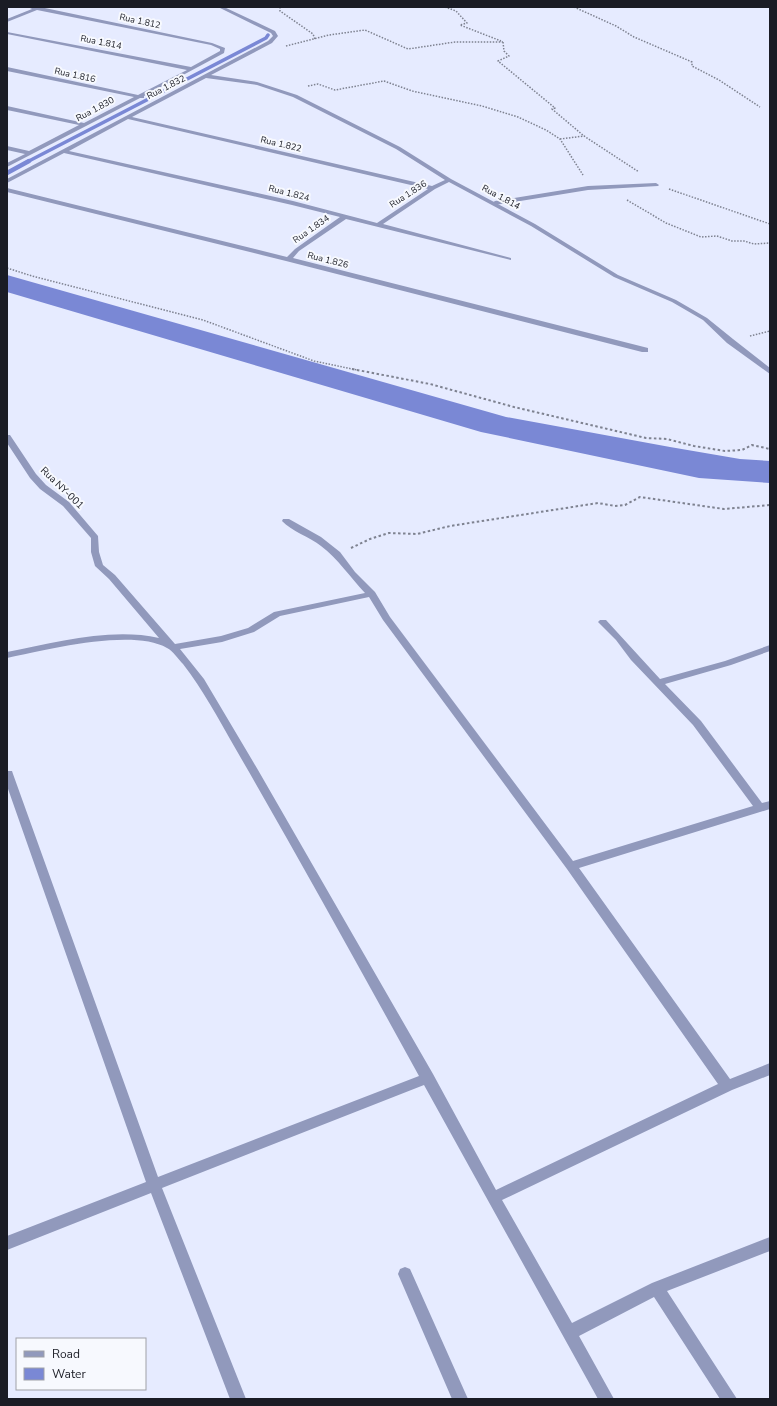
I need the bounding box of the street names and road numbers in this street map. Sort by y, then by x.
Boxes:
street label: Rua 1.812 [118,11,162,31]
street label: Rua 1.814 [79,32,123,52]
street label: Rua 1.816 [53,65,97,85]
street label: Rua 1.832 [145,72,187,102]
street label: Rua 1.830 [74,94,116,124]
street label: Rua 1.822 [259,133,303,155]
street label: Rua 1.836 [387,178,429,210]
street label: Rua 1.824 [267,182,311,204]
street label: Rua 1.814 [480,182,523,212]
street label: Rua 1.834 [290,212,332,246]
street label: Rua 1.826 [306,249,350,271]
street label: Rua NY-001 [37,464,87,512]

